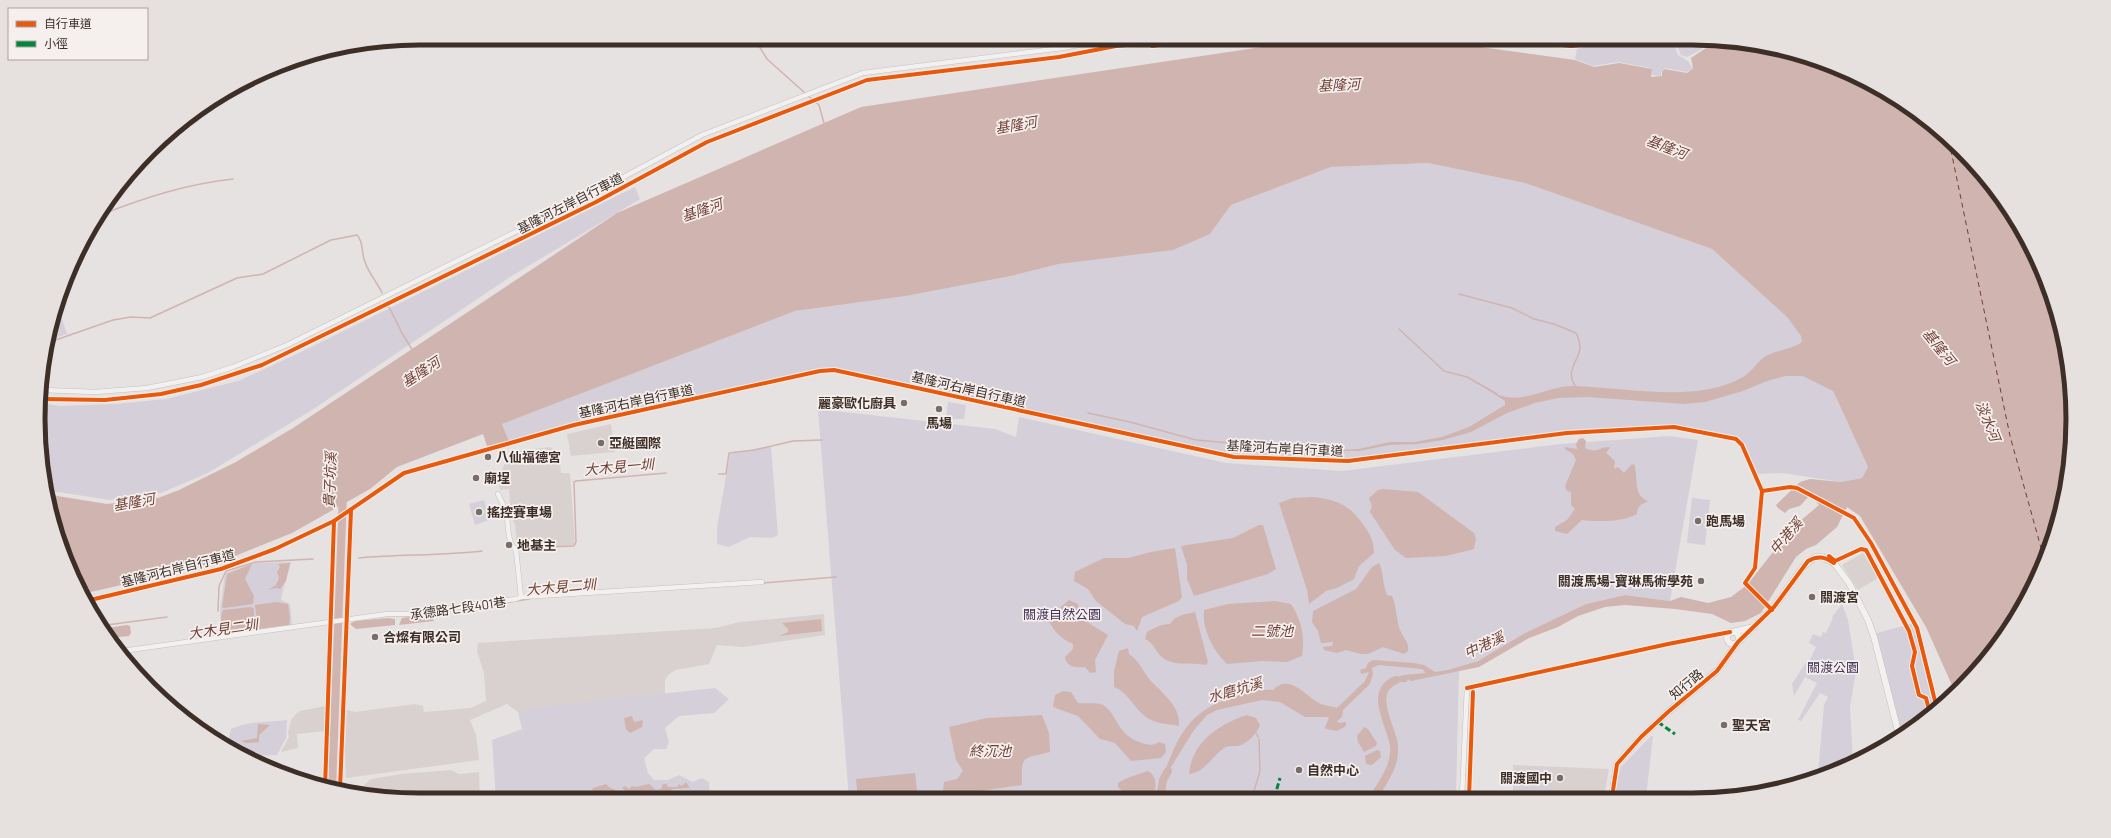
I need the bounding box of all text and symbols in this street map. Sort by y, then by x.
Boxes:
legend [8,8,148,60]
text: 自行車道 [44,16,92,30]
text: 小徑 [44,36,68,50]
water label: 基隆河 [1318,75,1363,94]
water label: 基隆河 [994,112,1041,137]
water label: 基隆河 [1645,131,1693,163]
street label: 基隆河左岸自行車道 [514,169,626,237]
water label: 基隆河 [679,194,727,224]
water label: 基隆河 [1920,325,1961,371]
water label: 基隆河 [398,351,445,390]
street label: 基隆河右岸自行車道 [910,368,1028,410]
street label: 基隆河右岸自行車道 [577,381,695,421]
place label: 麗豪歐化廚具 [818,395,896,411]
marker: 麗豪歐化廚具 [899,398,909,408]
water label: 淡水河 [1973,398,2005,446]
marker: 馬場 [934,404,944,414]
place label: 馬場 [926,415,952,431]
place label: 亞艇國際 [609,435,661,451]
street label: 基隆河右岸自行車道 [1226,437,1344,459]
marker: 亞艇國際 [596,438,606,448]
place label: 八仙福德宮 [496,449,561,465]
water label: 貴子坑溪 [320,450,339,508]
marker: 八仙福德宮 [483,452,493,462]
water label: 大木見一圳 [583,455,657,478]
place label: 廟埕 [484,470,510,486]
marker: 廟埕 [471,473,481,483]
water label: 基隆河 [112,489,159,514]
place label: 搖控賽車場 [487,504,552,520]
marker: 搖控賽車場 [474,507,484,517]
place label: 跑馬場 [1706,513,1745,529]
water label: 中港溪 [1765,513,1807,557]
marker: 跑馬場 [1693,516,1703,526]
place label: 地基主 [517,537,556,553]
marker: 地基主 [504,540,514,550]
street label: 基隆河右岸自行車道 [119,546,237,590]
place label: 關渡馬場-寶琳馬術學苑 [1558,573,1693,589]
water label: 大木見二圳 [525,575,599,598]
marker: 關渡馬場-寶琳馬術學苑 [1696,576,1706,586]
place label: 關渡宮 [1820,589,1859,605]
marker: 關渡宮 [1807,592,1817,602]
street label: 承德路七段401巷 [409,593,507,623]
park label: 關渡自然公園 [1023,606,1101,622]
water label: 大木見二圳 [187,615,261,642]
water label: 二號池 [1251,622,1295,639]
water label: 中港溪 [1461,627,1508,661]
place label: 合燦有限公司 [383,629,461,645]
marker: 合燦有限公司 [370,632,380,642]
park label: 關渡公園 [1807,659,1859,675]
street label: 知行路 [1666,665,1706,703]
water label: 水磨坑溪 [1206,673,1266,705]
place label: 聖天宮 [1732,717,1771,733]
marker: 聖天宮 [1719,720,1729,730]
water label: 終沉池 [969,742,1013,759]
place label: 自然中心 [1307,762,1359,778]
marker: 自然中心 [1294,765,1304,775]
place label: 關渡國中 [1500,770,1552,786]
marker: 關渡國中 [1555,773,1565,783]

